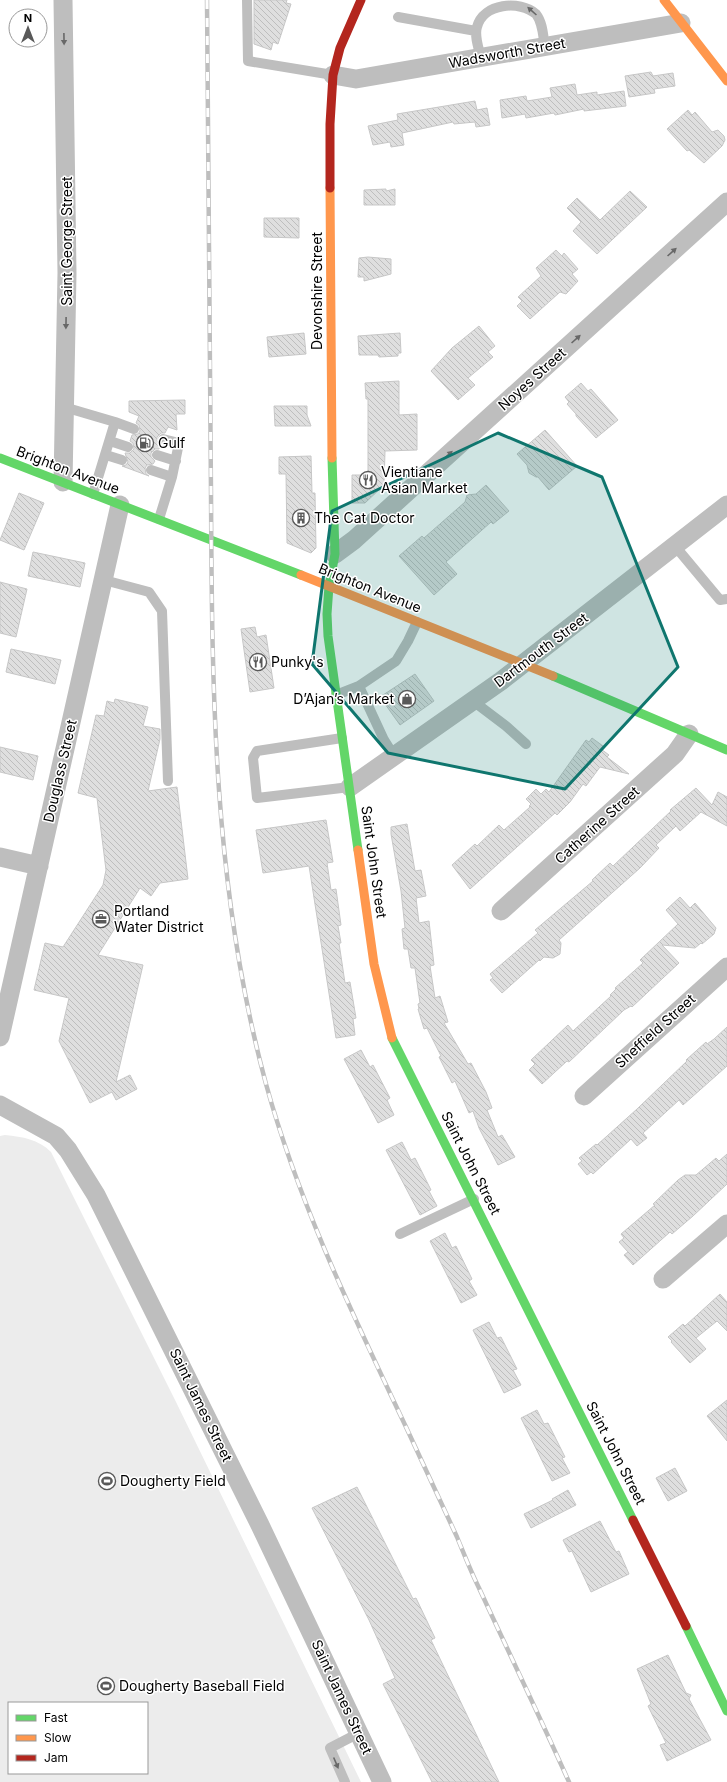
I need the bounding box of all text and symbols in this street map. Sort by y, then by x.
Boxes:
one-way arrow [527,7,537,16]
north arrow [8,8,48,48]
text: N [24,11,32,25]
one-way arrow [61,33,67,46]
street label: Wadsworth Street [447,34,567,71]
street label: Saint George Street [58,176,75,306]
street label: Devonshire Street [308,232,325,350]
one-way arrow [667,247,677,257]
one-way arrow [63,317,69,330]
one-way arrow [571,334,581,344]
street label: Noyes Street [494,344,569,413]
fuel station icon: Gulf [135,433,155,453]
place label: Gulf [158,434,185,451]
street label: Brighton Avenue [14,442,122,497]
one-way arrow [443,450,454,459]
place label: Vientiane Asian Market [381,463,468,496]
restaurant icon: Vientiane Asian Market [358,470,378,490]
building icon: The Cat Doctor [291,508,311,528]
place label: The Cat Doctor [314,509,415,526]
street label: Brighton Avenue [316,559,424,616]
street label: Dartmouth Street [490,608,591,690]
restaurant icon: Punky's [248,652,268,672]
place label: Punky's [271,653,324,670]
shop icon: D’Ajan’s Market [397,689,417,709]
place label: D’Ajan’s Market [293,690,394,707]
street label: Douglass Street [39,717,80,824]
street label: Catherine Street [551,782,643,867]
street label: Saint John Street [358,805,391,920]
place label: Portland Water District [114,902,204,935]
office icon: Portland Water District [91,909,111,929]
street label: Sheffield Street [611,990,699,1071]
street label: Saint John Street [438,1108,505,1218]
street label: Saint James Street [167,1345,236,1465]
street label: Saint John Street [583,1398,650,1508]
sports icon: Dougherty Field [97,1471,117,1491]
place label: Dougherty Field [120,1472,226,1489]
street label: Saint James Street [309,1637,377,1757]
sports icon: Dougherty Baseball Field [96,1676,116,1696]
place label: Dougherty Baseball Field [119,1677,285,1694]
legend [8,1702,148,1774]
text: Fast [44,1710,68,1725]
text: Slow [44,1730,72,1745]
text: Jam [44,1750,68,1765]
one-way arrow [333,1757,340,1769]

